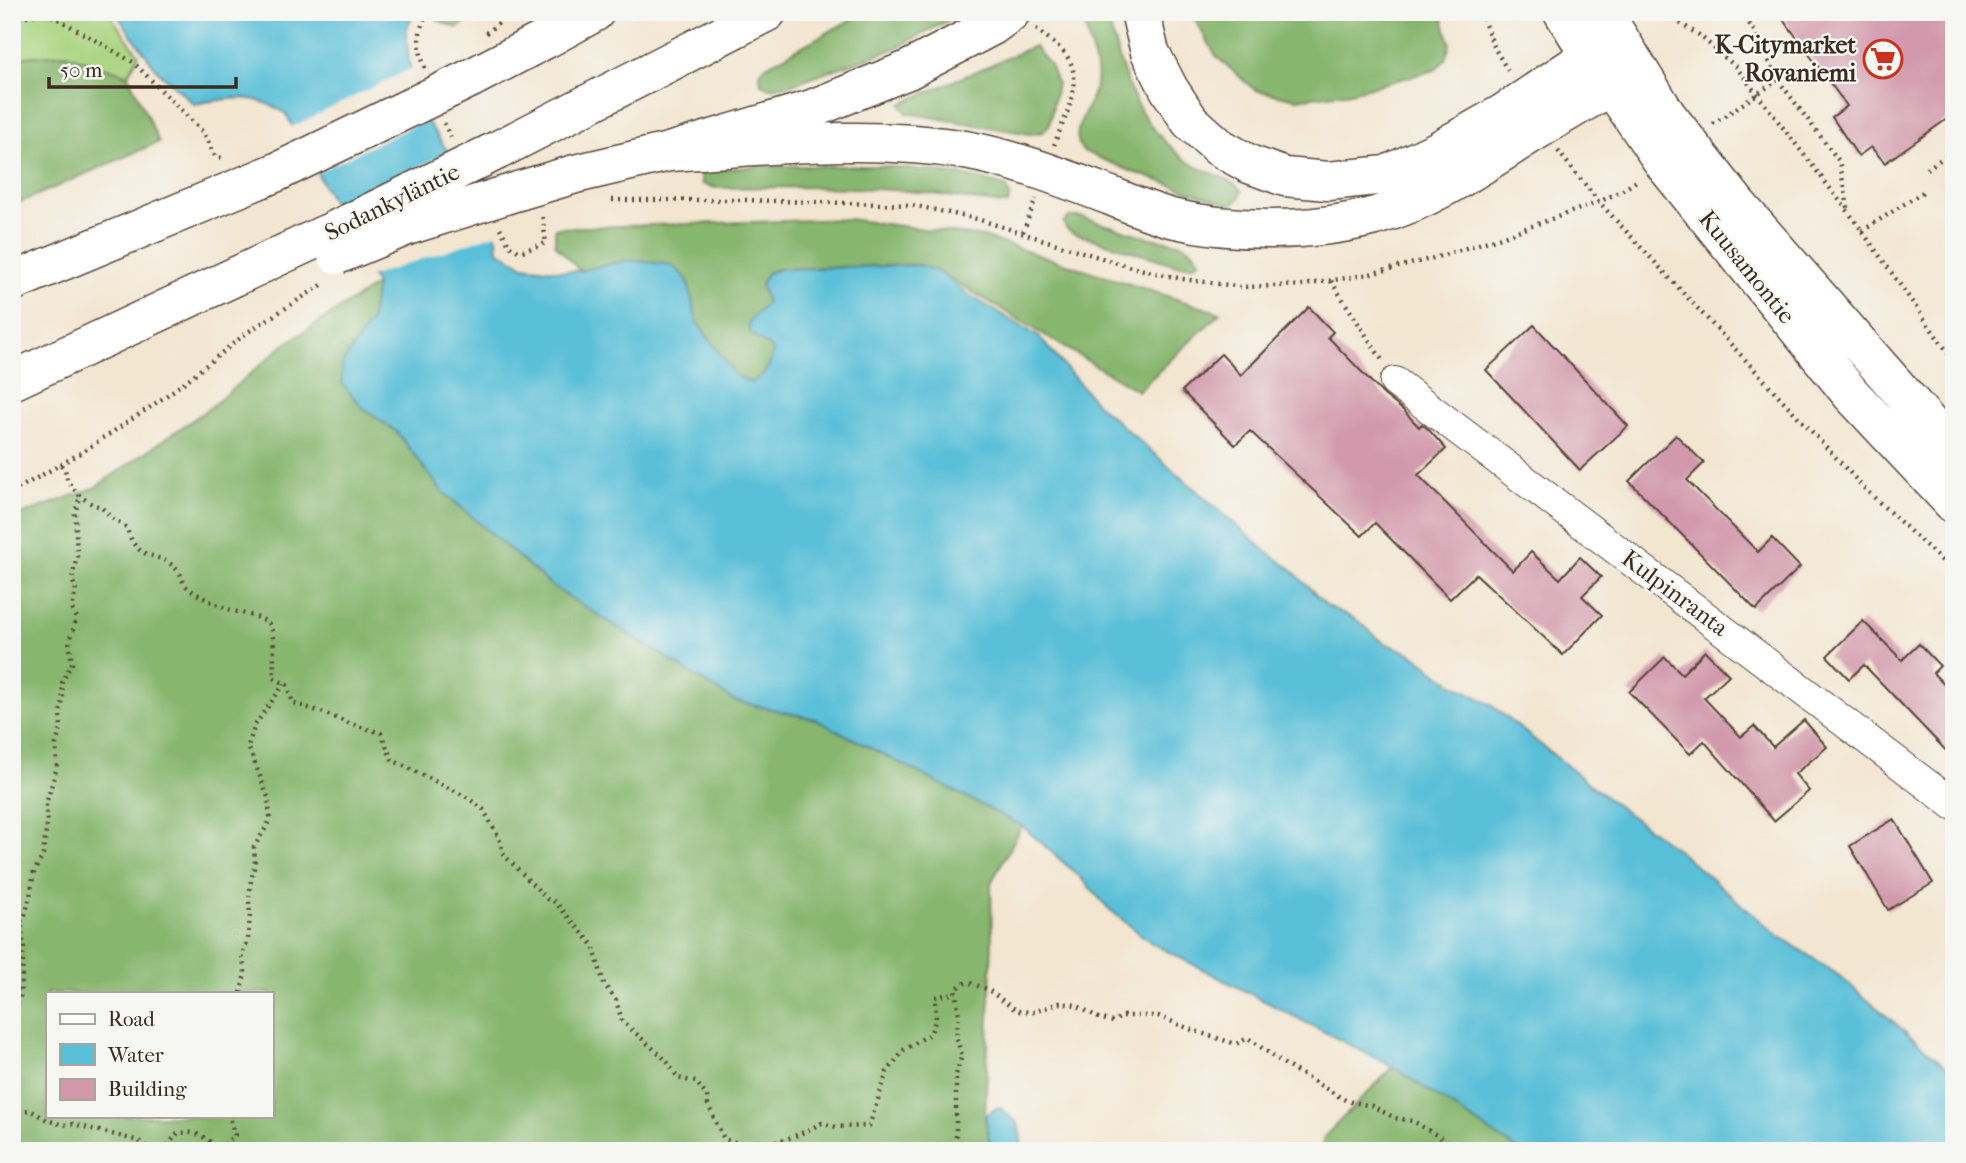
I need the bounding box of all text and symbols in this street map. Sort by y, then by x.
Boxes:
place label: K-Citymarket Rovaniemi [1715,31,1857,87]
supermarket icon: K-Citymarket Rovaniemi [1862,38,1904,80]
scale bar [49,46,236,90]
text: 50 m [60,58,103,82]
street label: Sodankyläntie [320,157,464,247]
street label: Kuusamontie [1693,205,1801,329]
street label: Kulpinranta [1616,544,1734,643]
legend [46,992,273,1118]
text: Road [108,1007,155,1031]
text: Water [107,1043,164,1067]
text: Building [108,1077,187,1101]

